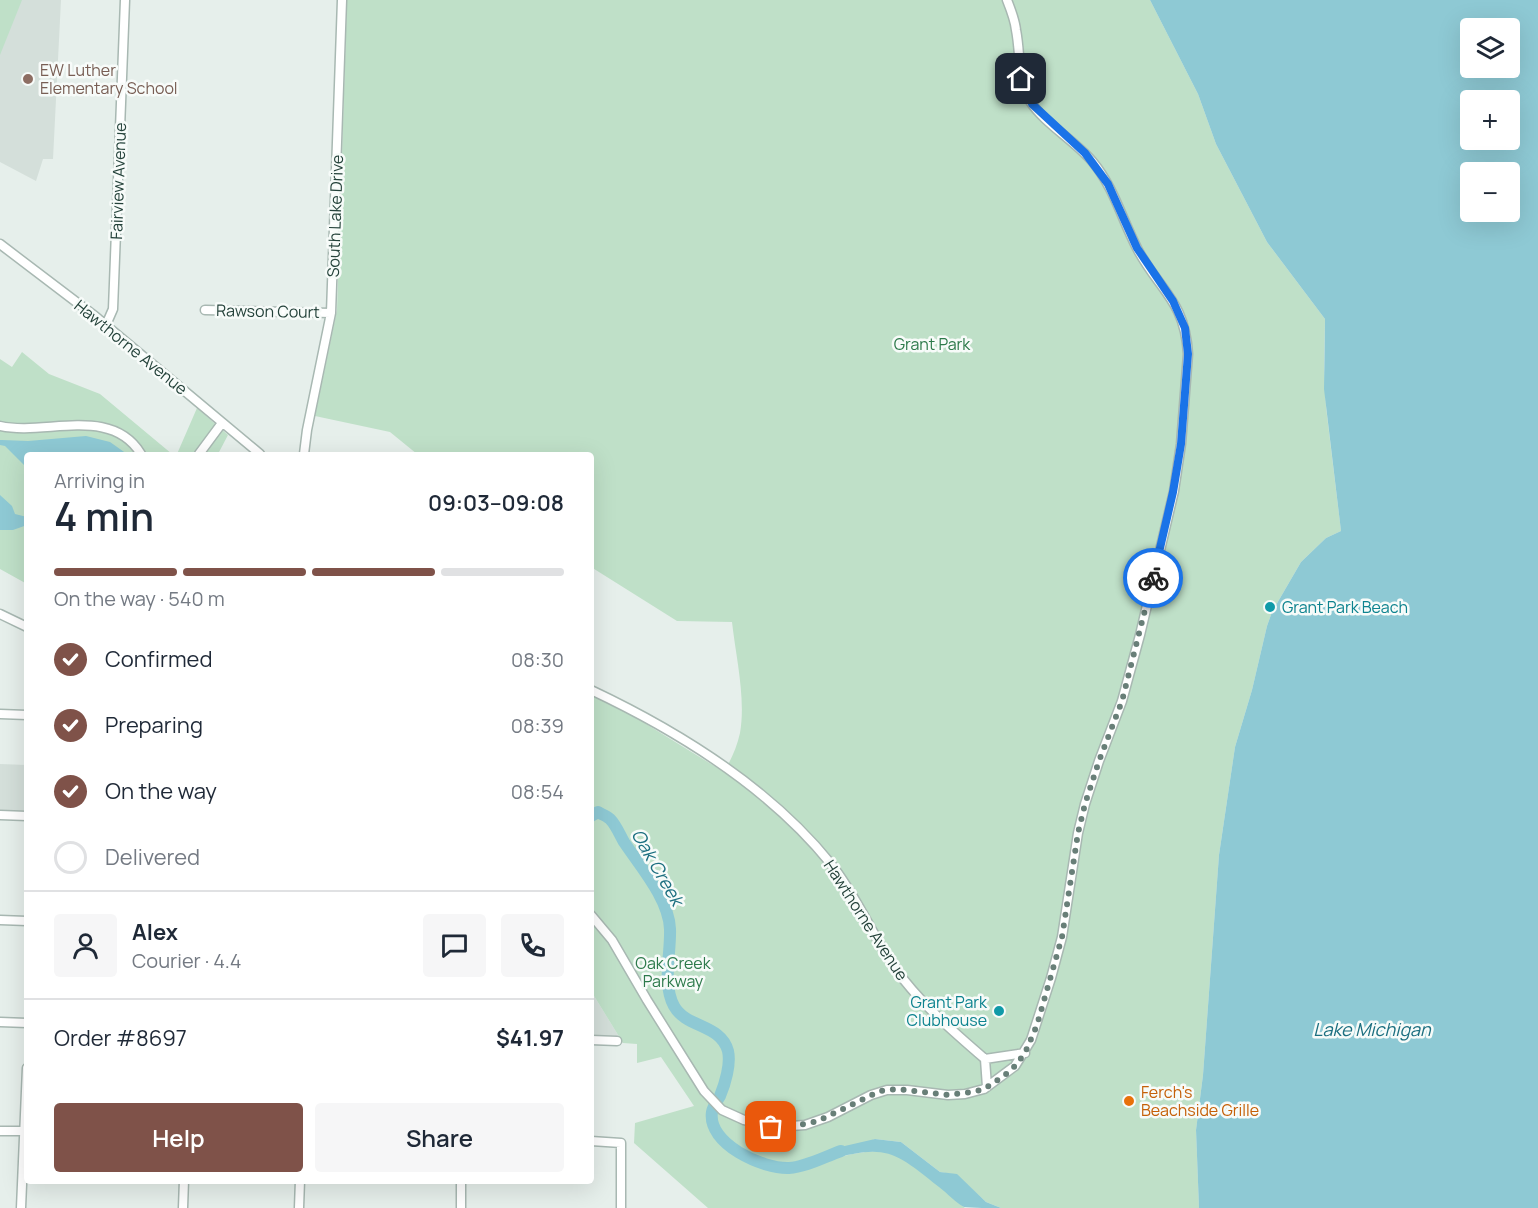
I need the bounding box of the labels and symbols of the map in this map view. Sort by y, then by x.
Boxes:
pin [995,53,1046,104]
place label: EW Luther Elementary School [40,59,178,99]
marker: EW Luther Elementary School [21,72,35,86]
street label: Fairview Avenue [105,122,131,240]
street label: South Lake Drive [322,154,348,278]
street label: Hawthorne Avenue [70,294,192,400]
street label: Rawson Court [216,299,320,323]
park label: Grant Park [894,333,971,355]
courier [1123,548,1183,608]
place label: Grant Park Beach [1282,596,1408,618]
marker: Grant Park Beach [1263,600,1277,614]
water label: Oak Creek [626,824,691,912]
street label: Hawthorne Avenue [819,855,913,985]
park label: Oak Creek Parkway [635,952,712,992]
place label: Grant Park Clubhouse [907,991,988,1031]
marker: Grant Park Clubhouse [992,1004,1006,1018]
water label: Lake Michigan [1313,1017,1432,1041]
place label: Ferch's Beachside Grille [1141,1081,1259,1121]
marker: Ferch's Beachside Grille [1122,1094,1136,1108]
pin [745,1101,796,1152]

